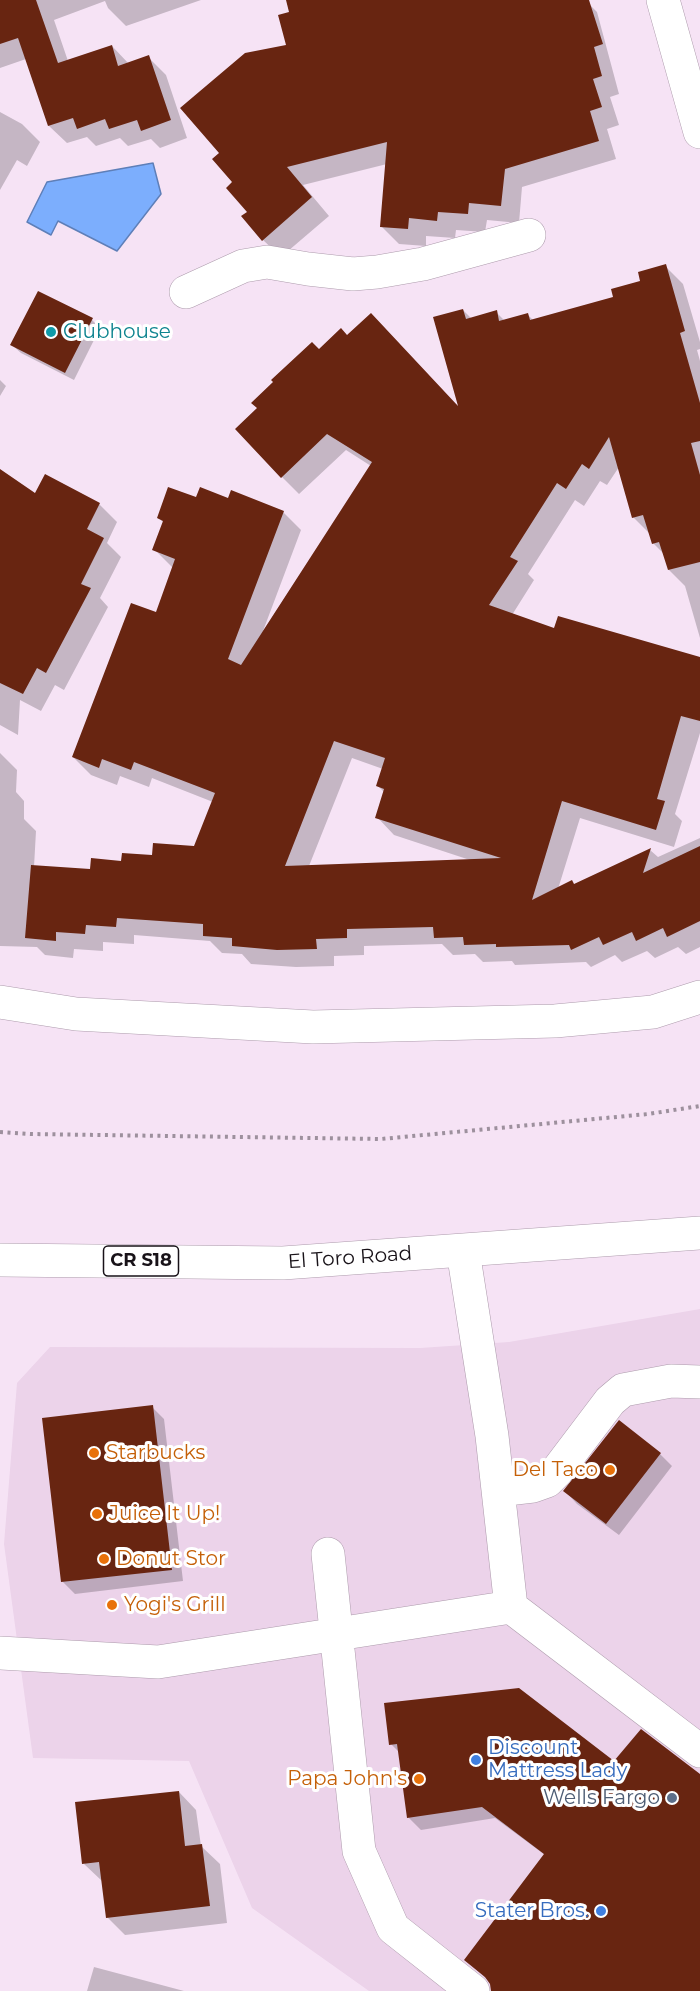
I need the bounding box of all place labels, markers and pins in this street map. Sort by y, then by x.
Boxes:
place label: Clubhouse [63,320,171,344]
marker: Clubhouse [44,325,58,339]
place label: Starbucks [106,1441,205,1465]
marker: Starbucks [87,1446,101,1460]
place label: Del Taco [512,1458,598,1482]
marker: Del Taco [603,1463,617,1477]
place label: Juice It Up! [109,1502,220,1526]
marker: Juice It Up! [90,1507,104,1521]
place label: Donut Stor [116,1547,226,1571]
marker: Donut Stor [97,1552,111,1566]
place label: Yogi's Grill [124,1593,226,1617]
marker: Yogi's Grill [105,1598,119,1612]
place label: Discount Mattress Lady [488,1736,627,1783]
marker: Discount Mattress Lady [469,1753,483,1767]
place label: Papa John's [287,1767,407,1791]
marker: Papa John's [412,1772,426,1786]
place label: Wells Fargo [543,1786,660,1810]
marker: Wells Fargo [665,1791,679,1805]
place label: Stater Bros. [475,1899,589,1923]
marker: Stater Bros. [594,1904,608,1918]

